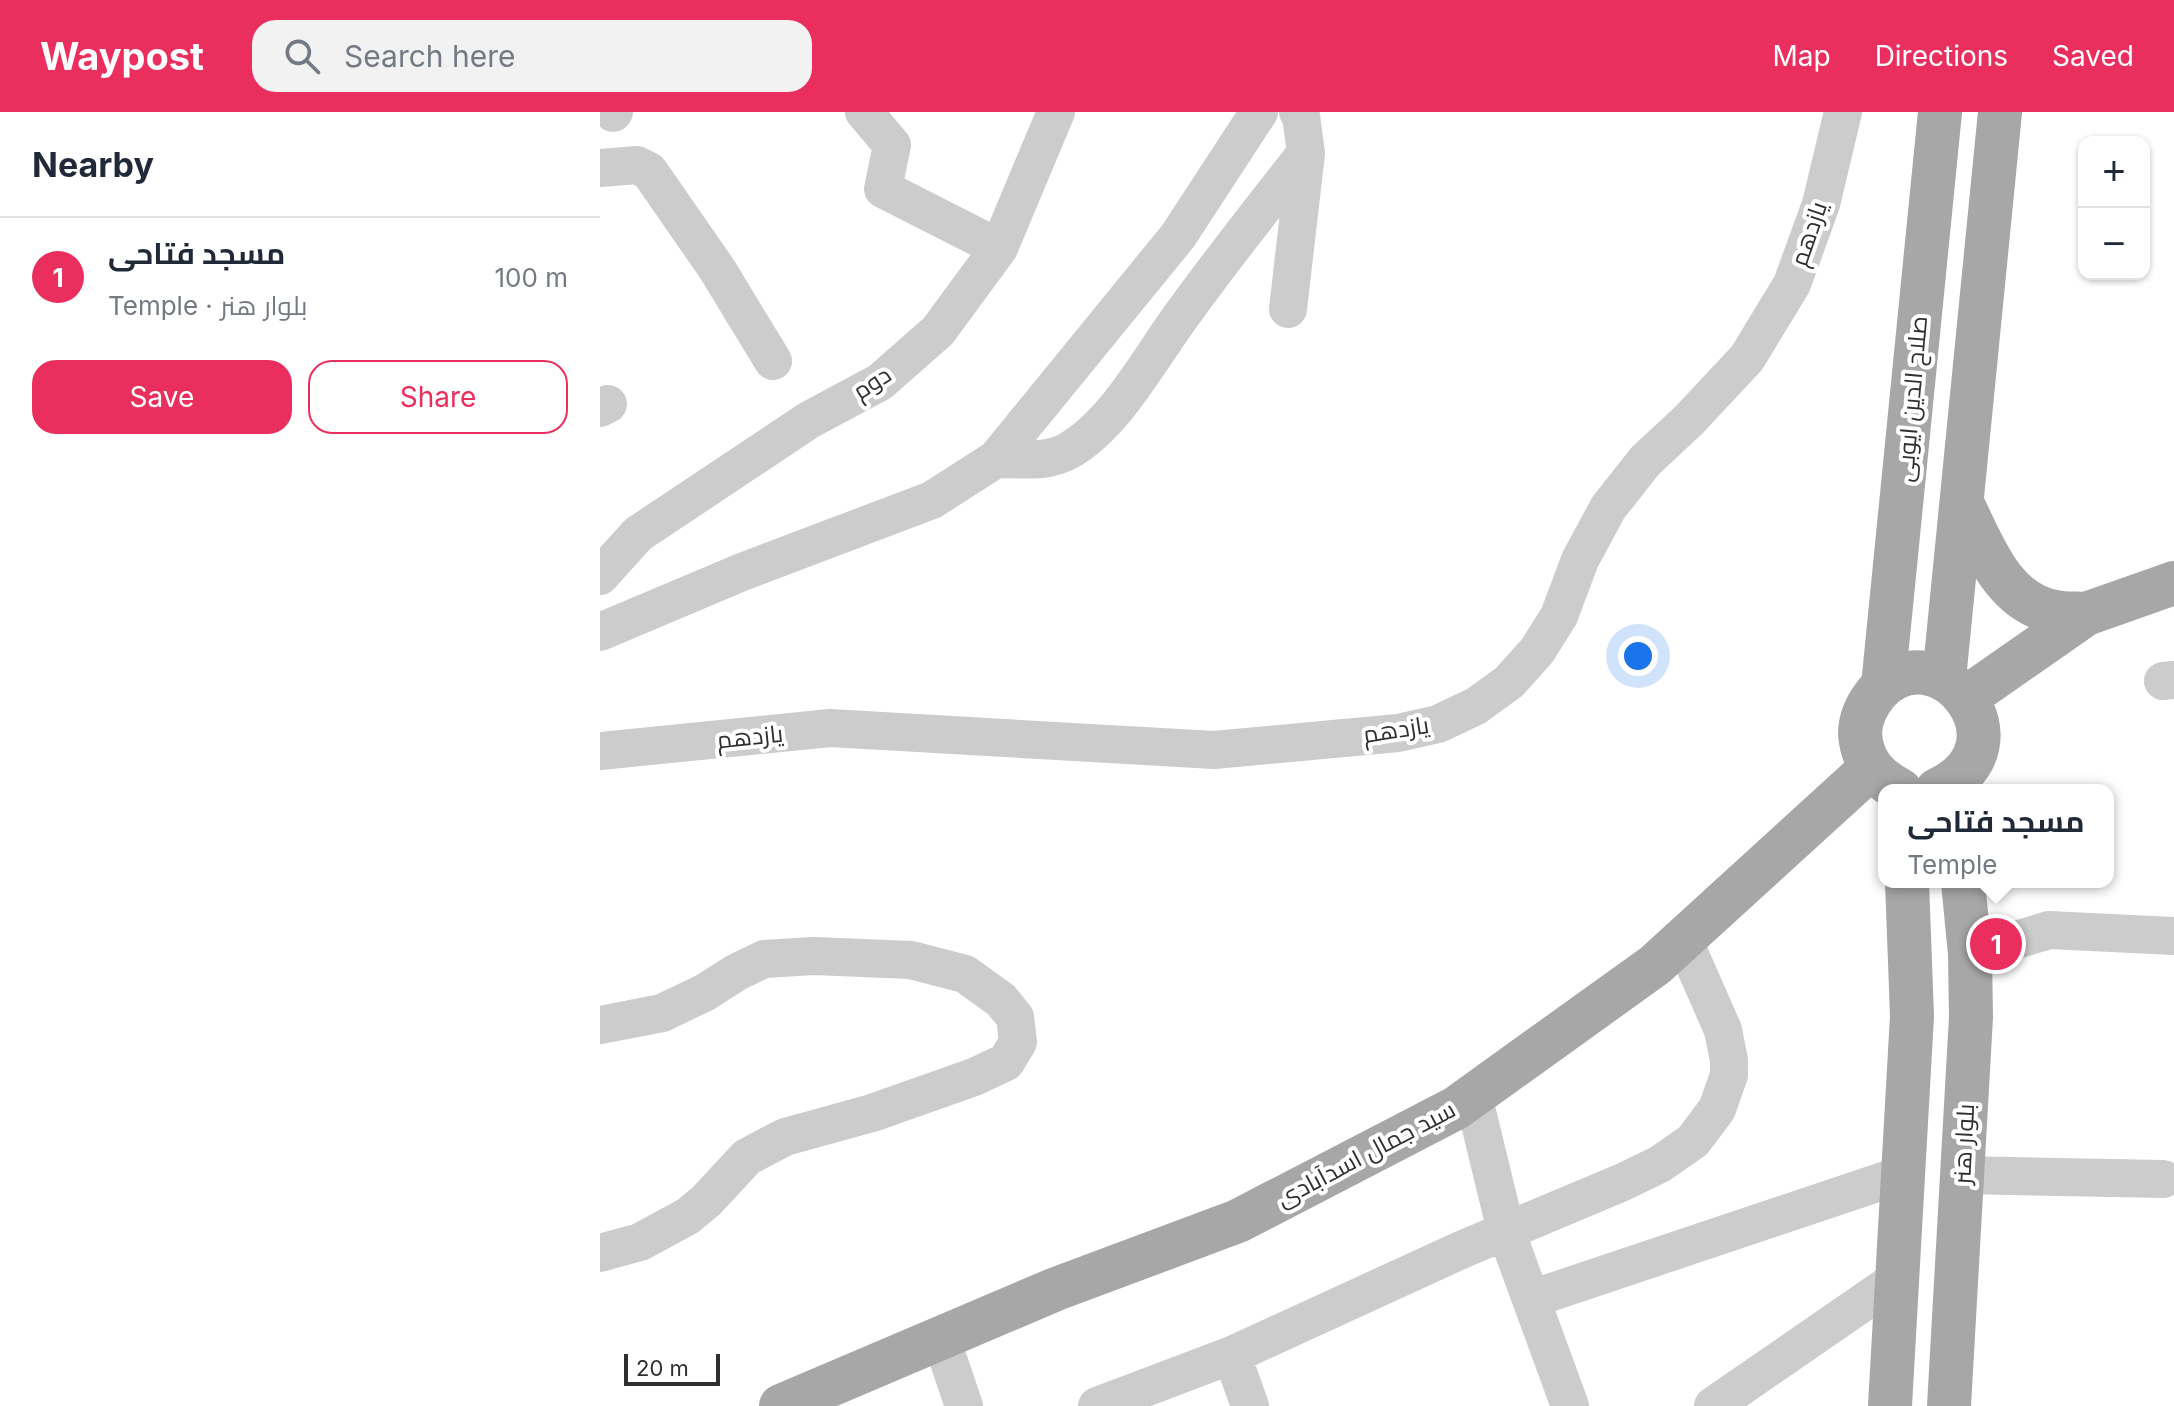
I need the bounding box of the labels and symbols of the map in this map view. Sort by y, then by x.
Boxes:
street label: یازدهم [1784,197,1835,271]
street label: صلاح الدین ایوبی [1890,315,1935,483]
street label: دوم [847,360,897,407]
your location [1618,636,1658,676]
street label: یازدهم [1361,710,1432,751]
street label: یازدهم [715,719,785,756]
pin: 1 [1970,914,2022,974]
street label: سید جمال اسدآبادی [1272,1094,1460,1213]
street label: بلوار هنر [1947,1103,1980,1187]
scale bar [624,1350,720,1386]

